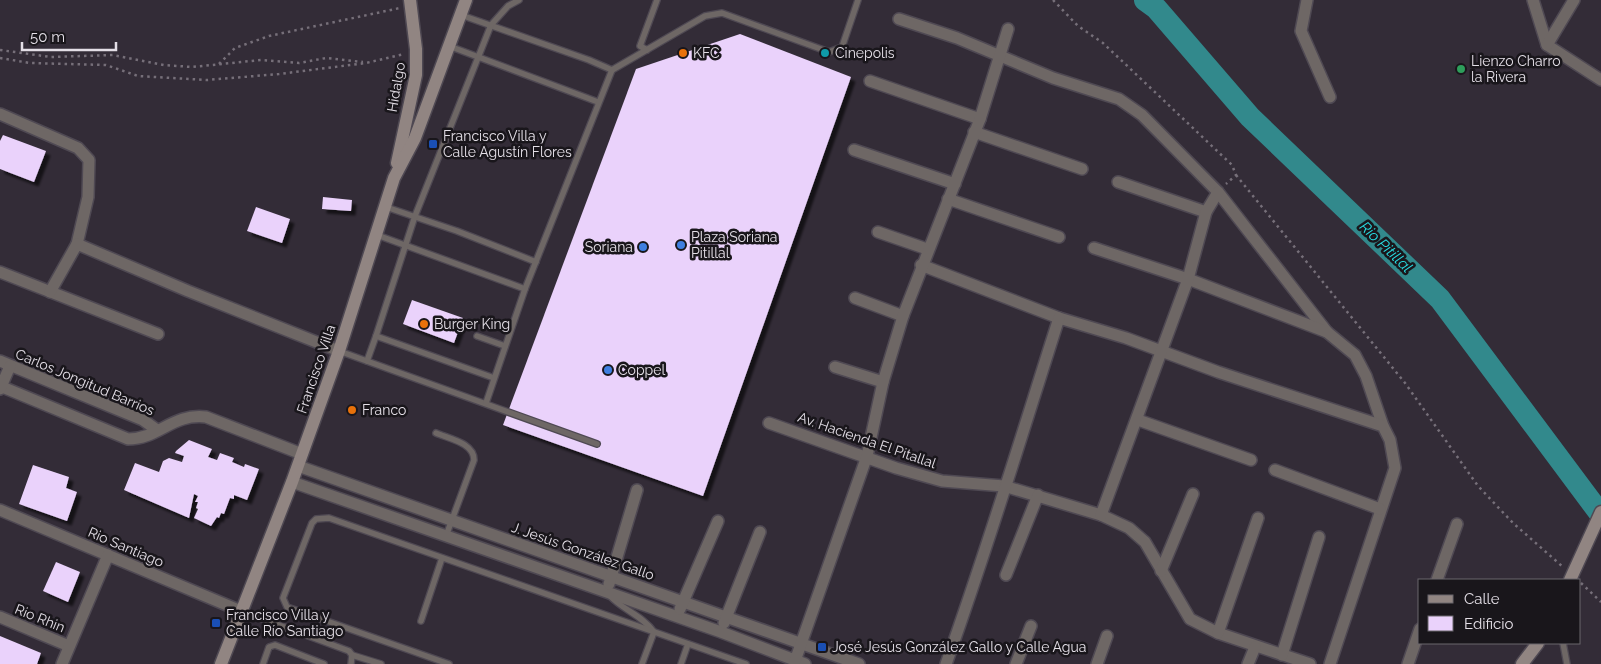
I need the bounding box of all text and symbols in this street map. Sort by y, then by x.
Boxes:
scale bar [22,20,116,52]
text: 50 m [30,28,65,46]
place label: KFC [693,45,720,61]
place label: Cinepolis [835,45,895,61]
marker: KFC [677,47,689,59]
marker: Cinepolis [819,47,831,59]
place label: Lienzo Charro la Rivera [1471,53,1561,85]
street label: Hidalgo [384,61,408,113]
marker: Lienzo Charro la Rivera [1455,63,1467,75]
place label: Francisco Villa y Calle Agustín Flores [443,128,572,160]
marker: Francisco Villa y Calle Agustín Flores [427,138,439,150]
water label: Rio Pitillal [1356,218,1416,276]
place label: Plaza Soriana Pitillal [691,229,777,261]
place label: Soriana [585,239,633,255]
marker: Plaza Soriana Pitillal [675,239,687,251]
marker: Soriana [637,241,649,253]
place label: Burger King [434,316,510,332]
marker: Burger King [418,318,430,330]
street label: Francisco Villa [293,323,339,415]
street label: Carlos Jongitud Barrios [13,345,157,419]
place label: Coppel [618,362,665,378]
marker: Coppel [602,364,614,376]
place label: Franco [362,402,406,418]
marker: Franco [346,404,358,416]
street label: Av. Hacienda El Pitallal [796,409,938,471]
street label: J. Jesús González Gallo [510,519,656,583]
street label: Rio Santiago [86,524,166,570]
legend [1418,579,1581,644]
text: Calle [1464,590,1500,608]
street label: Rio Rhin [13,601,67,635]
place label: Francisco Villa y Calle Río Santiago [226,607,343,639]
text: Edificio [1464,615,1514,633]
marker: Francisco Villa y Calle Río Santiago [210,617,222,629]
place label: José Jesús González Gallo y Calle Agua [832,639,1086,655]
marker: José Jesús González Gallo y Calle Agua [816,641,828,653]

